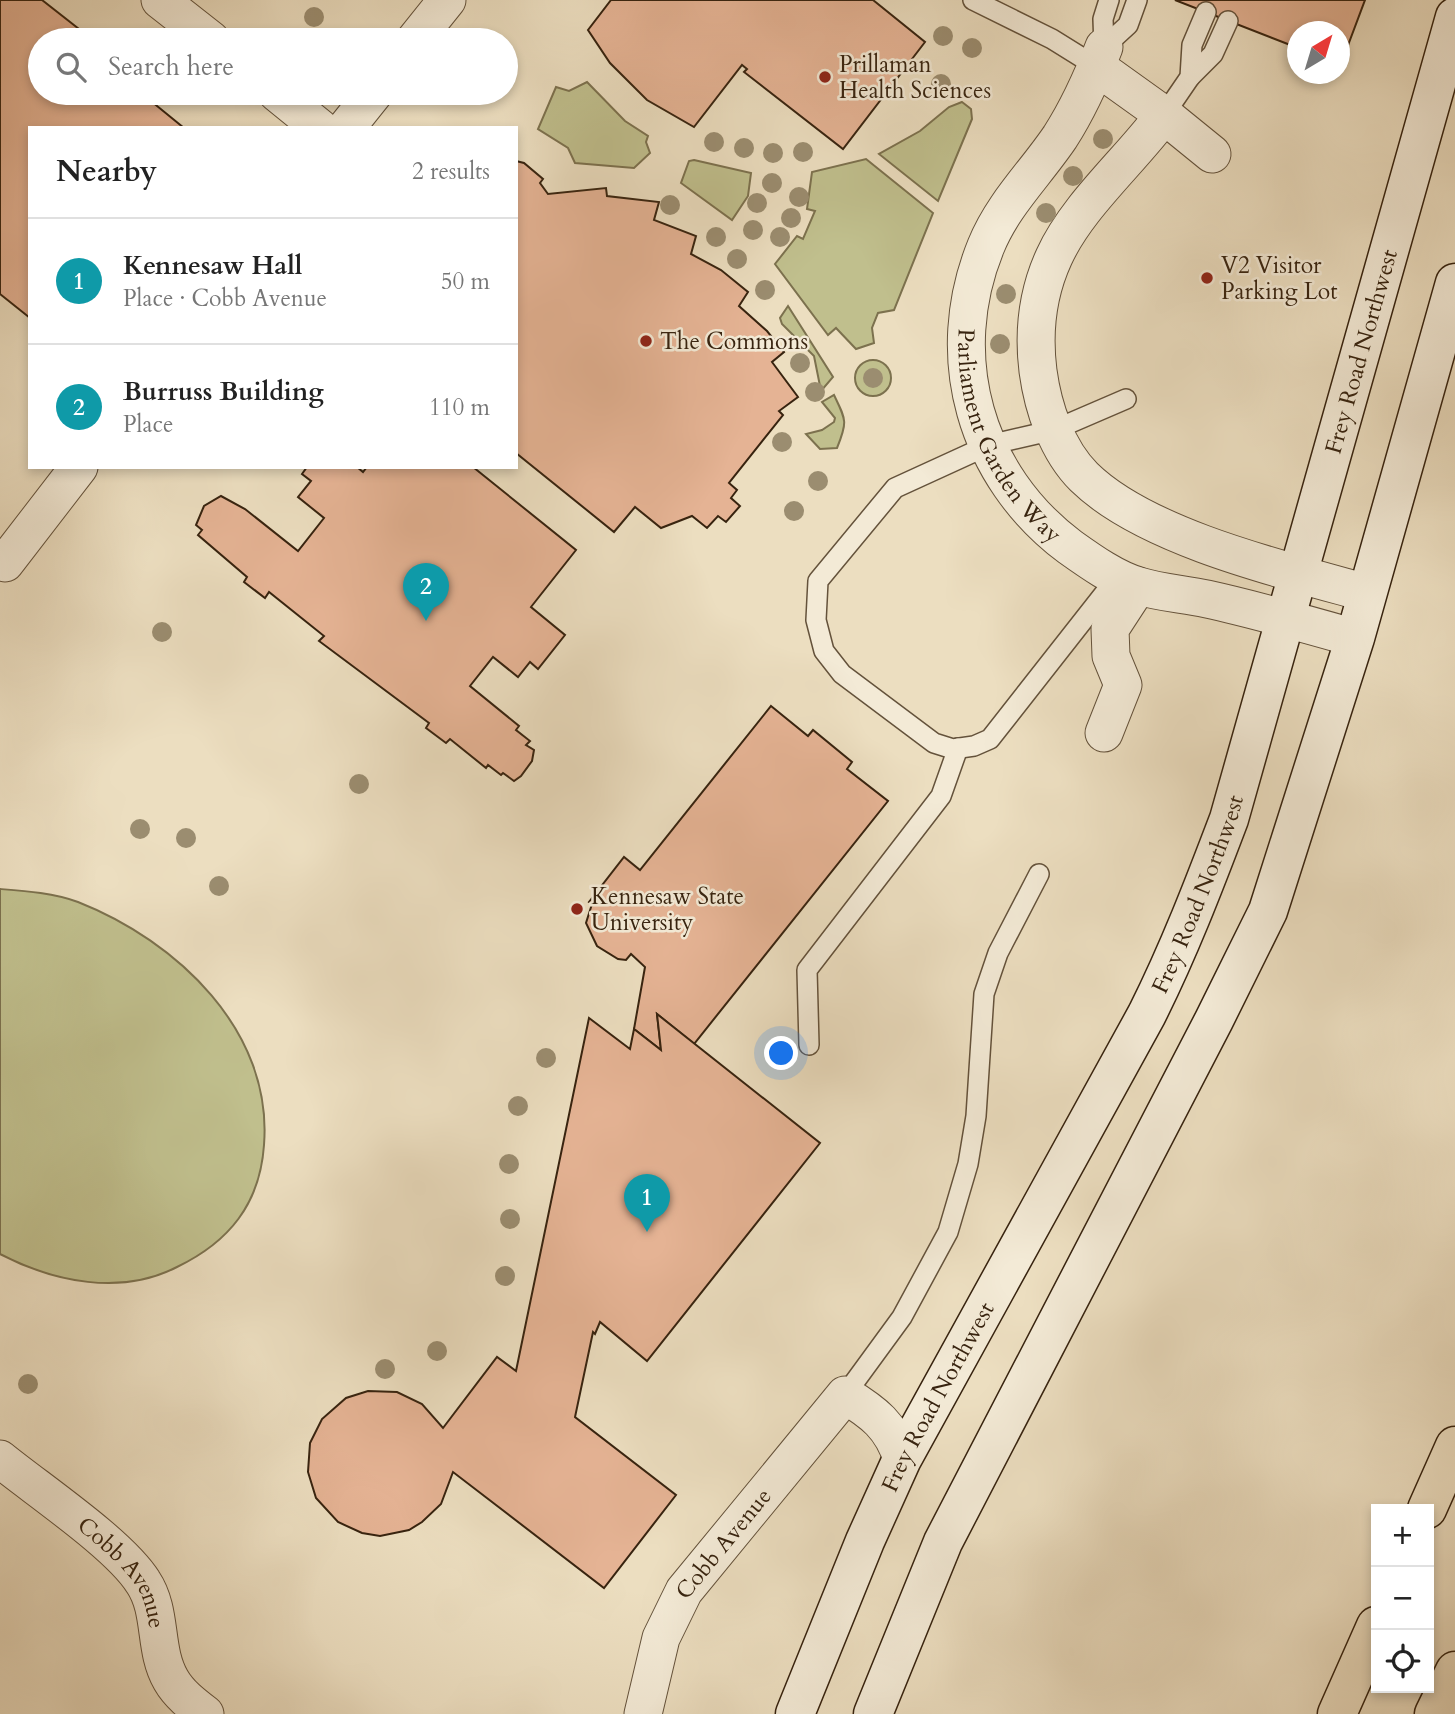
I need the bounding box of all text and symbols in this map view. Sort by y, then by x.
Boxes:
north arrow [1287,21,1350,84]
search box [28,28,518,105]
icon: search [52,48,90,86]
text: Search here [108,49,234,84]
place label: Prillaman Health Sciences [839,49,991,106]
marker: Prillaman Health Sciences [817,69,833,85]
text: Nearby [56,151,157,192]
text: 2 results [412,156,490,187]
street label: Frey Road Northwest [1318,246,1405,457]
text: Kennesaw Hall [123,248,302,283]
place label: V2 Visitor Parking Lot [1221,250,1337,307]
text: 1 [73,266,85,297]
text: 50 m [441,266,490,297]
marker: V2 Visitor Parking Lot [1199,270,1215,286]
text: Place · Cobb Avenue [123,283,327,314]
place label: The Commons [660,326,808,357]
street label: Parliament Garden Way [950,328,1068,550]
marker: The Commons [638,333,654,349]
text: Burruss Building [123,374,324,409]
text: 2 [73,392,85,423]
text: 110 m [429,392,490,423]
text: Place [123,409,173,440]
pin: 2 [403,563,449,621]
street label: Frey Road Northwest [1144,791,1251,998]
place label: Kennesaw State University [591,881,744,938]
marker: Kennesaw State University [569,901,585,917]
your location [764,1036,798,1070]
pin: 1 [624,1174,670,1232]
street label: Frey Road Northwest [874,1297,1001,1497]
street label: Cobb Avenue [668,1482,778,1606]
map controls [1371,1504,1434,1693]
button: + [1371,1504,1434,1567]
street label: Cobb Avenue [71,1510,172,1630]
button: − [1371,1567,1434,1630]
button: locate [1371,1630,1434,1693]

